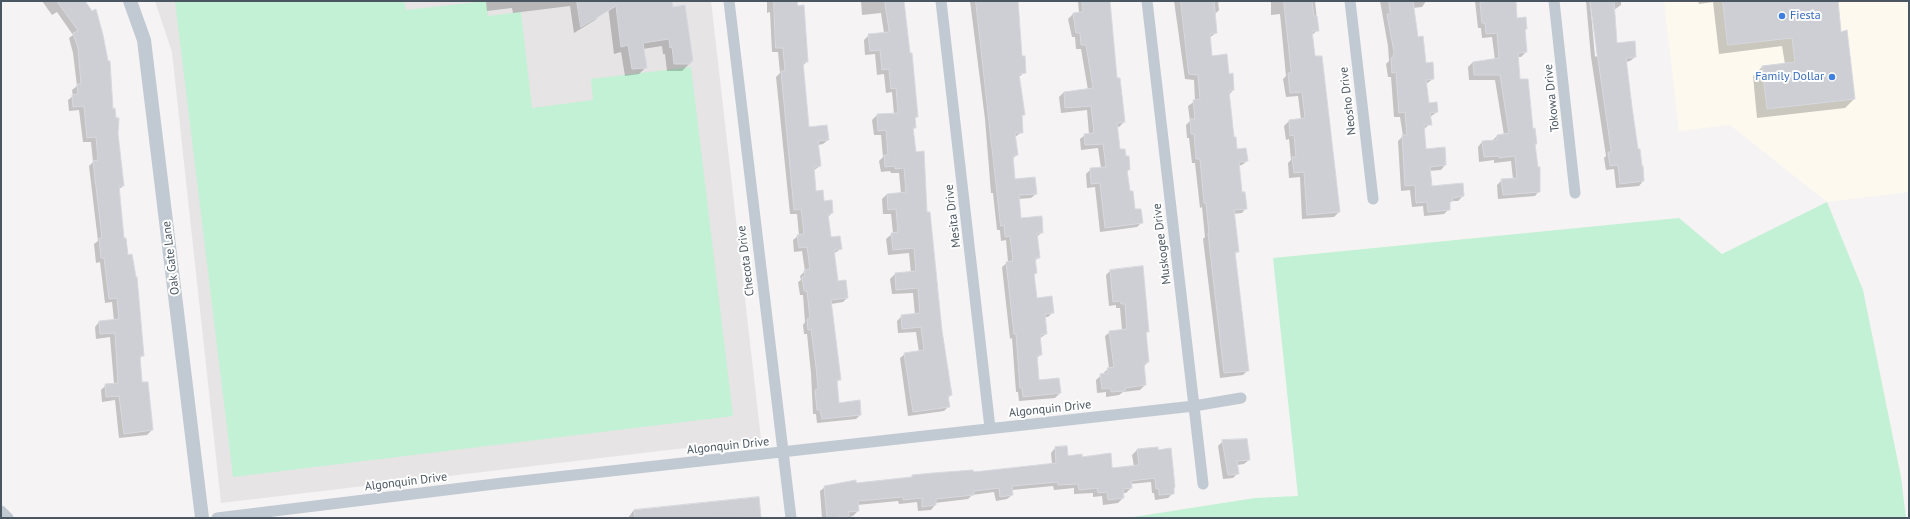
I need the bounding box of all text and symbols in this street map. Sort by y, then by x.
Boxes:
place label: Fiesta [1790,9,1821,23]
marker: Fiesta [1777,11,1787,21]
street label: Tokowa Drive [1541,63,1563,133]
street label: Neosho Drive [1337,66,1359,136]
place label: Family Dollar [1755,70,1824,84]
marker: Family Dollar [1827,72,1837,82]
street label: Mesita Drive [942,183,964,249]
street label: Muskogee Drive [1150,203,1174,285]
street label: Oak Gate Lane [159,220,183,296]
street label: Checota Drive [735,225,757,297]
street label: Algonquin Drive [1008,398,1092,420]
street label: Algonquin Drive [686,435,770,457]
street label: Algonquin Drive [364,470,448,494]

